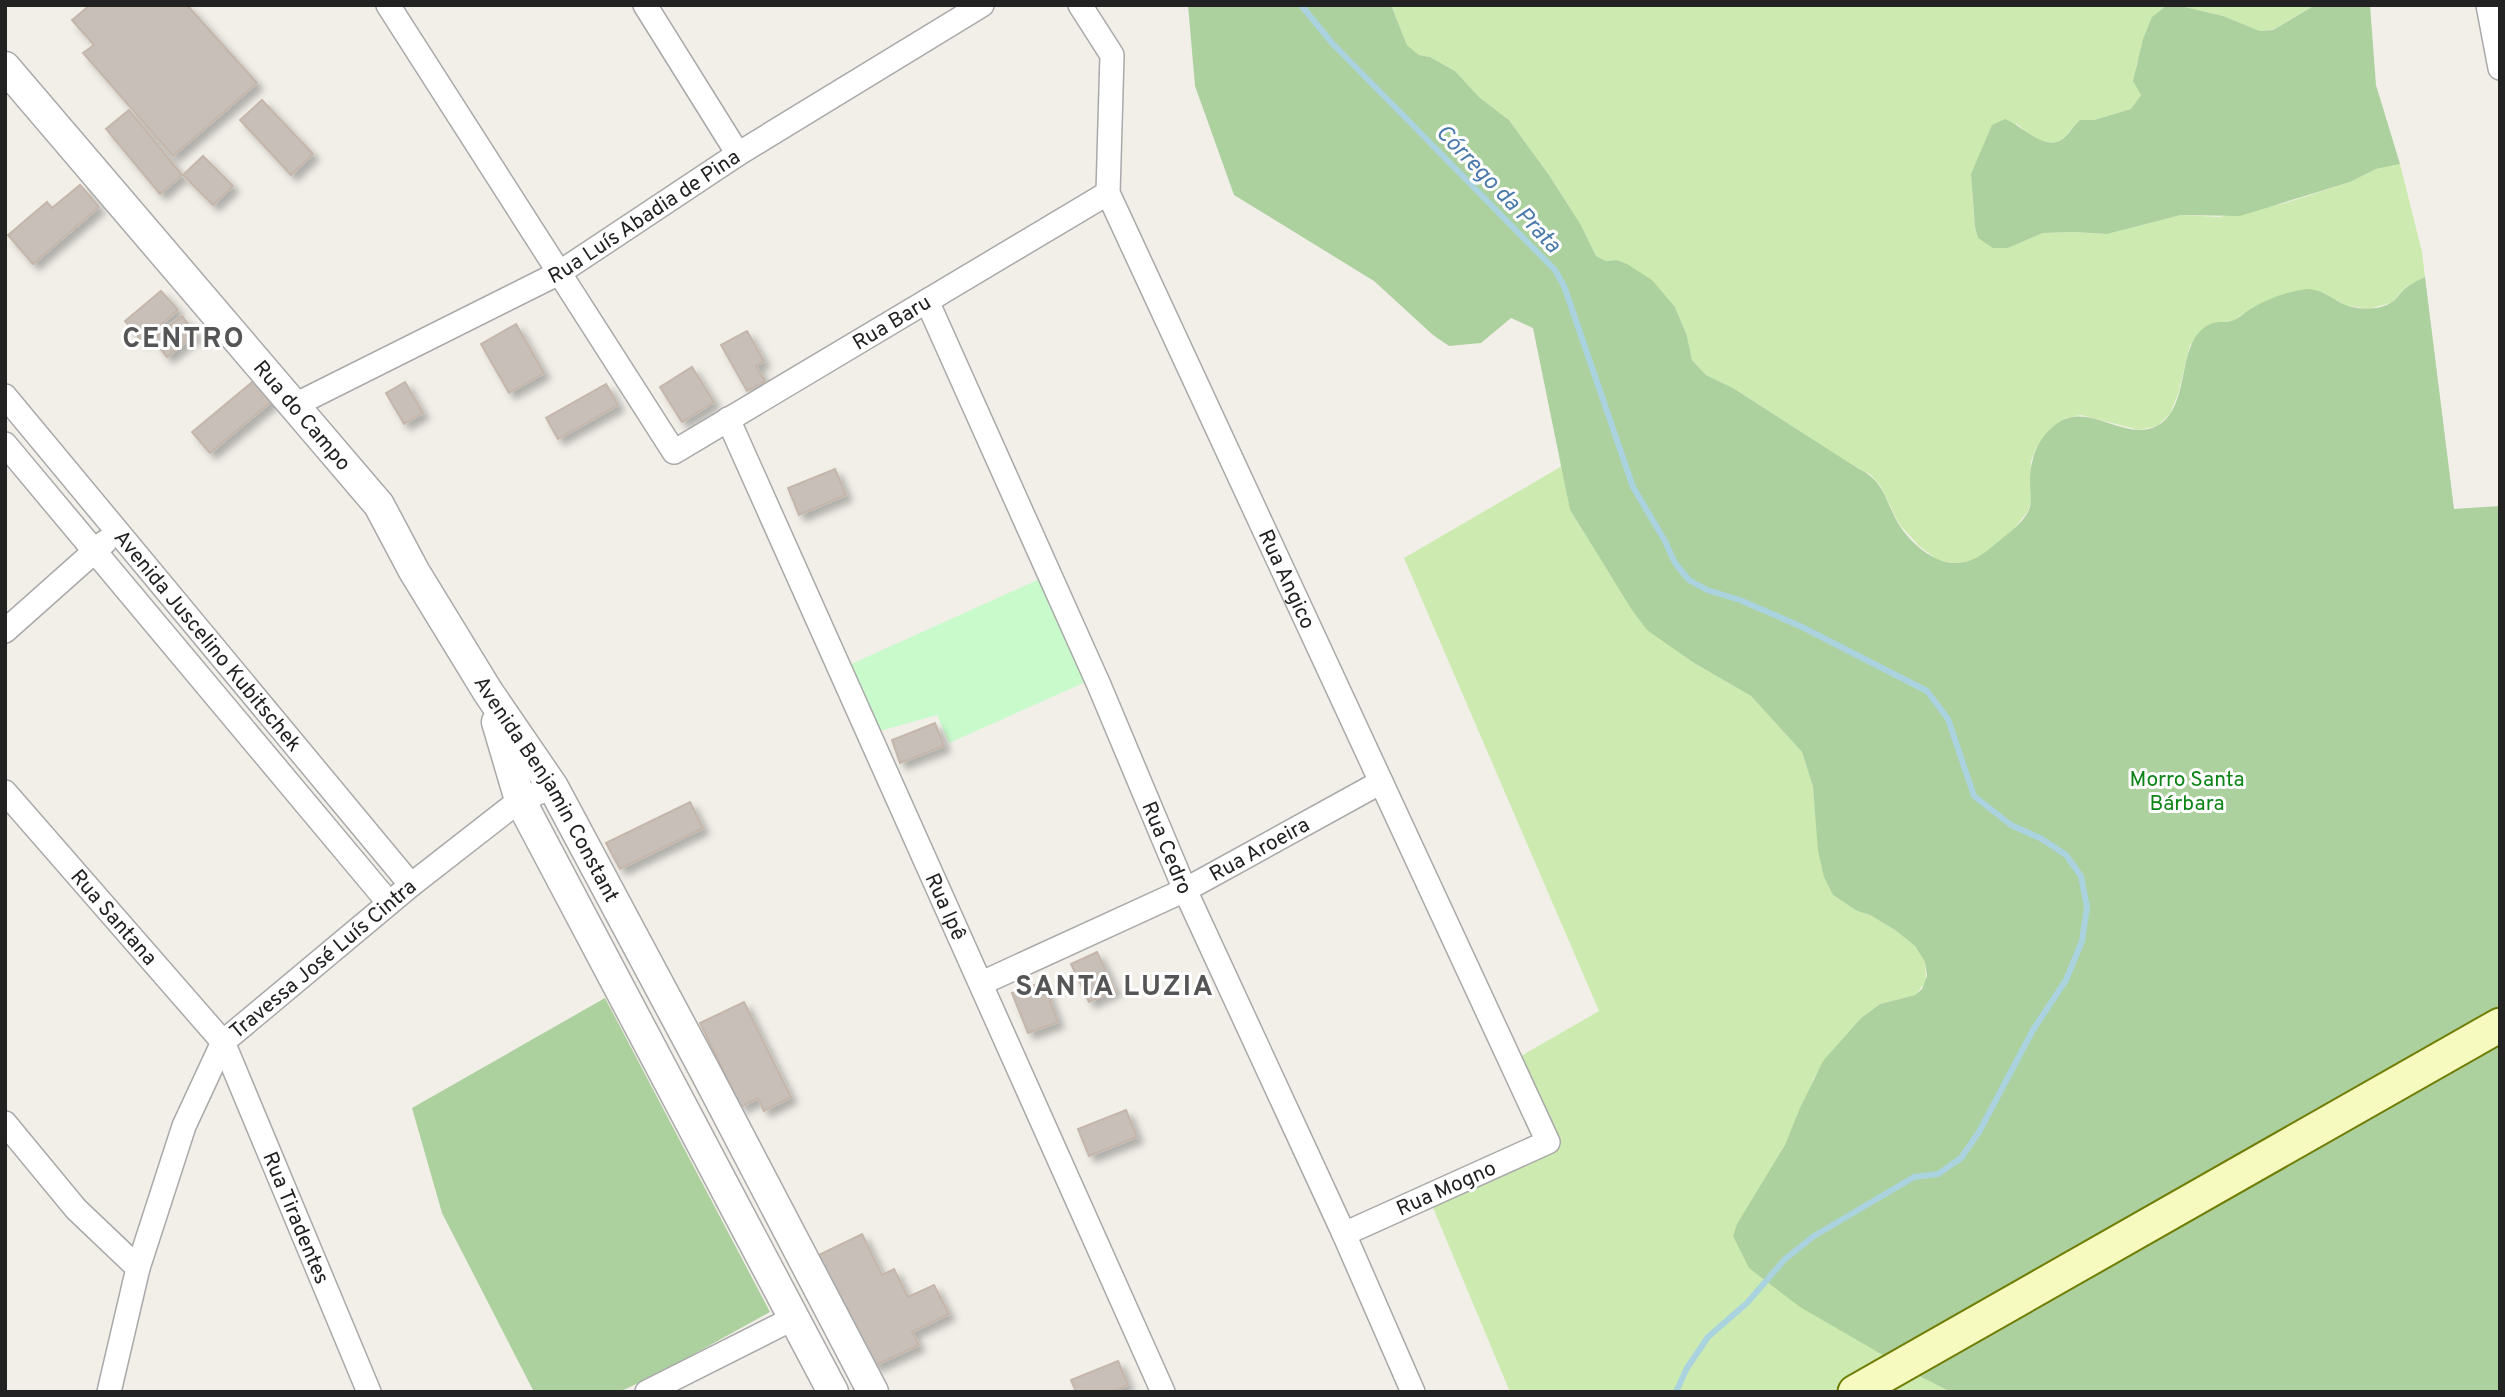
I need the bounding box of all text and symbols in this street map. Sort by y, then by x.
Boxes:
water label: Córrego da Prata [1428,119,1566,260]
street label: Rua Luís Abadia de Pina [544,144,746,291]
street label: Rua Baru [848,290,936,357]
district label: CENTRO [122,322,246,358]
street label: Rua do Campo [247,355,356,477]
street label: Avenida Juscelino Kubitschek [107,525,307,758]
street label: Rua Angico [1251,526,1320,634]
street label: Avenida Benjamin Constant [467,672,624,907]
park label: Morro Santa Bárbara [2129,767,2245,818]
street label: Rua Cedro [1134,798,1197,899]
street label: Rua Aroeira [1205,812,1315,889]
street label: Rua Santana [64,864,162,972]
street label: Rua Ipê [918,869,971,945]
street label: Travessa José Luís Cintra [225,874,423,1046]
district label: SANTA LUZIA [1015,970,1215,1006]
street label: Rua Tiradentes [255,1148,334,1288]
street label: Rua Mogno [1393,1155,1501,1223]

